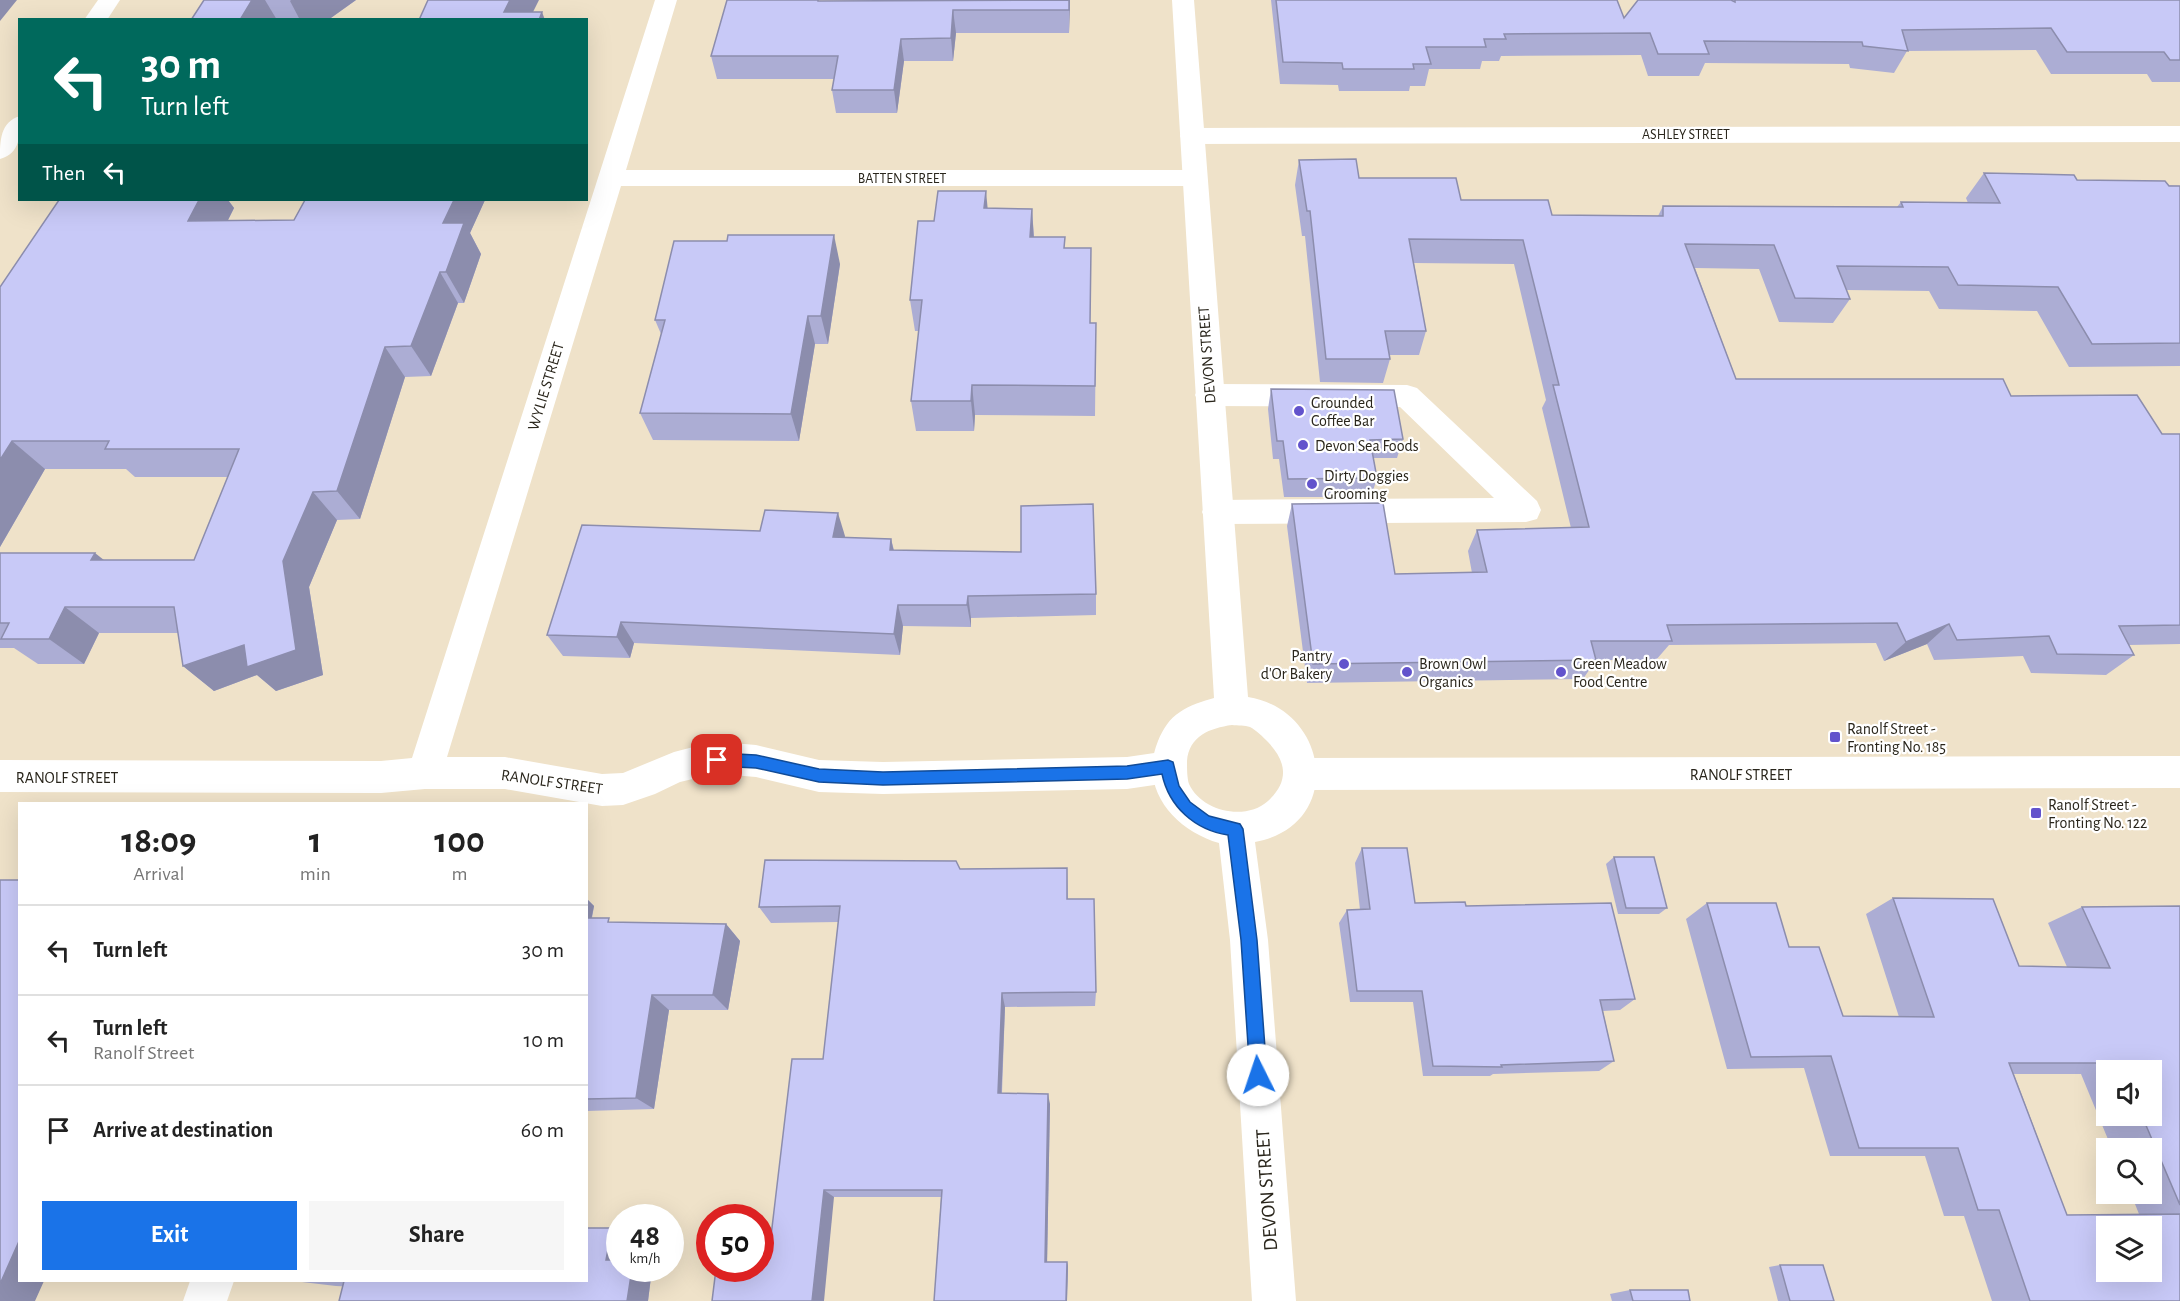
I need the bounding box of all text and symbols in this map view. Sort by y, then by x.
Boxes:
icon: left [42,42,120,120]
text: 30 m [141,44,221,86]
text: Turn left [141,93,229,120]
street label: ASHLEY STREET [1642,128,1730,142]
icon: left [98,156,131,189]
text: Then [42,162,86,184]
street label: BATTEN STREET [858,172,946,186]
street label: DEVON STREET [1196,305,1218,404]
street label: WYLIE STREET [525,340,567,432]
place label: Grounded Coffee Bar [1311,395,1375,429]
marker: Grounded Coffee Bar [1292,404,1306,418]
marker: Devon Sea Foods [1296,438,1310,452]
place label: Devon Sea Foods [1315,438,1419,454]
place label: Dirty Doggies Grooming [1324,468,1409,502]
marker: Dirty Doggies Grooming [1305,477,1319,491]
place label: Pantry d'Or Bakery [1261,648,1332,683]
place label: Brown Owl Organics [1419,656,1487,690]
place label: Green Meadow Food Centre [1573,656,1667,690]
marker: Pantry d'Or Bakery [1337,657,1351,671]
marker: Brown Owl Organics [1400,665,1414,679]
marker: Green Meadow Food Centre [1554,665,1568,679]
place label: Ranolf Street - Fronting No. 185 [1847,721,1946,755]
marker: Ranolf Street - Fronting No. 185 [1828,730,1842,744]
pin [691,734,742,785]
icon: arrive [700,743,733,776]
street label: RANOLF STREET [500,767,604,797]
street label: RANOLF STREET [1690,767,1792,783]
street label: RANOLF STREET [16,770,118,786]
place label: Ranolf Street - Fronting No. 122 [2048,797,2147,831]
marker: Ranolf Street - Fronting No. 122 [2029,806,2043,820]
text: 18:09 [121,823,196,859]
text: 1 [309,823,322,859]
text: 100 [434,823,485,859]
text: Arrival [133,864,185,884]
text: min [300,864,331,884]
text: m [451,864,467,884]
icon: left [42,934,75,967]
text: Turn left [93,939,167,961]
text: 30 m [522,939,564,961]
text: Turn left [93,1017,167,1039]
icon: left [42,1024,75,1057]
text: 10 m [524,1029,564,1051]
text: Ranolf Street [93,1043,194,1063]
position arrow [1226,1043,1290,1107]
map controls [2096,1060,2162,1282]
button: sound [2096,1060,2162,1126]
icon: arrive [42,1114,75,1147]
text: Arrive at destination [93,1119,273,1141]
text: 60 m [521,1119,564,1141]
street label: DEVON STREET [1253,1128,1281,1252]
button: search [2096,1138,2162,1204]
button: Exit [42,1201,297,1270]
button: Share [309,1201,564,1270]
speed limit sign: 50 [696,1204,774,1282]
button: layers [2096,1216,2162,1282]
text: 48 [630,1221,660,1251]
text: km/h [630,1251,660,1266]

